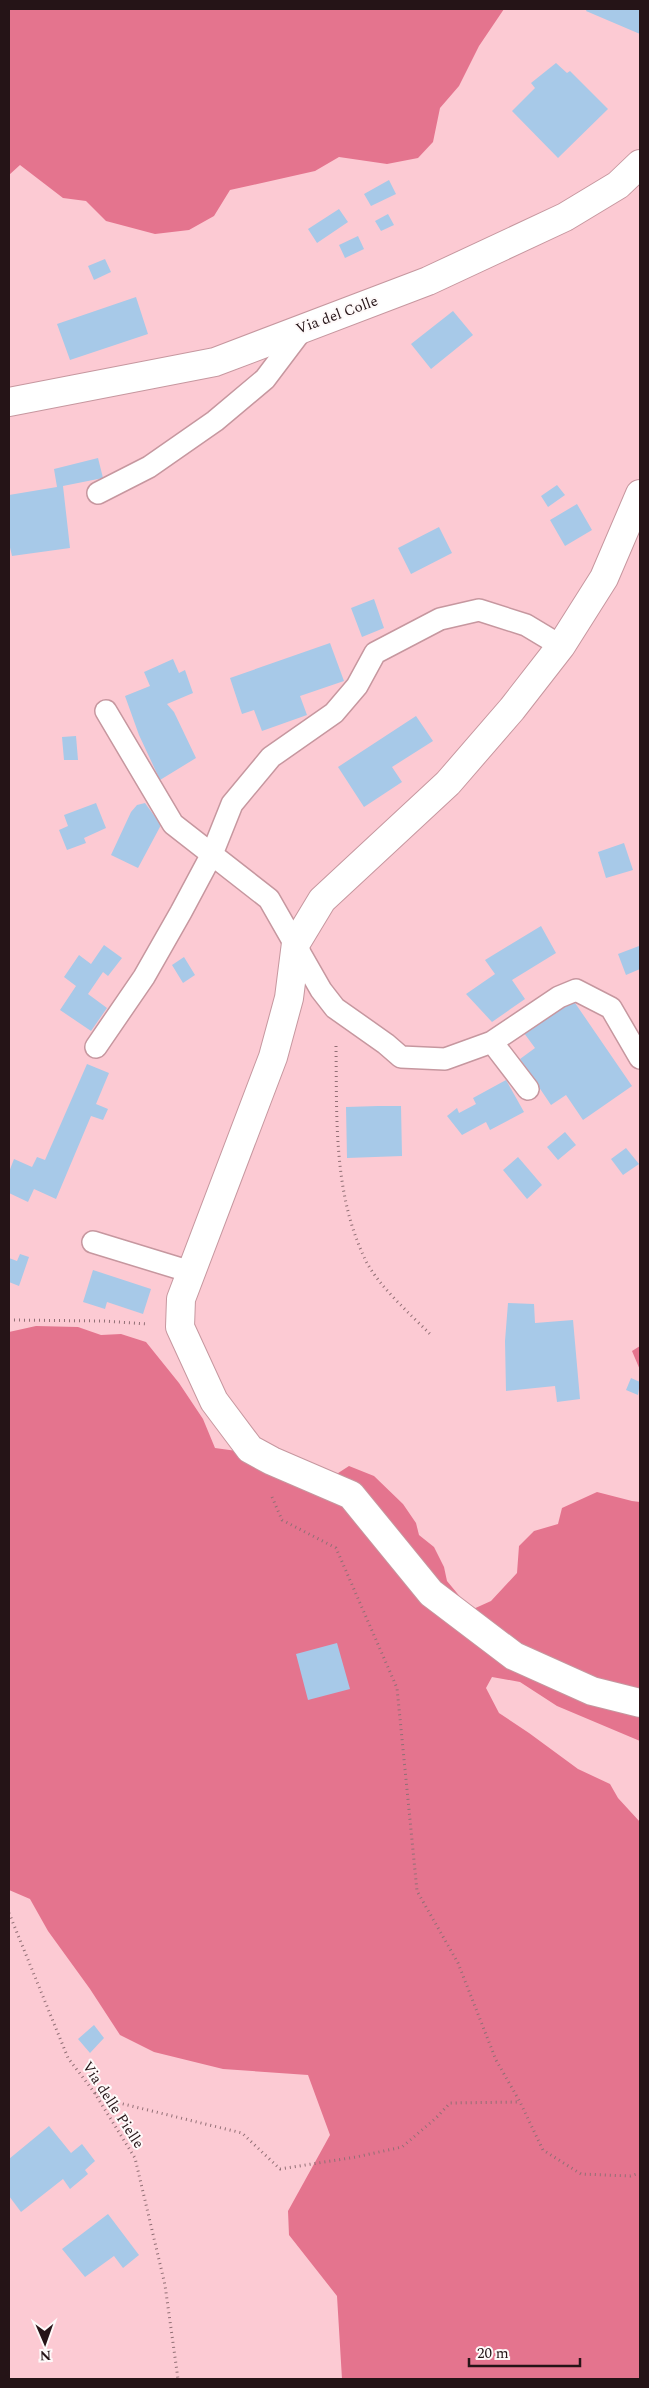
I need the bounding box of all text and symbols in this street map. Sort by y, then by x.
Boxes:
street label: Via del Colle [293,290,381,340]
street label: Via delle Pielle [76,2057,150,2153]
north arrow [20,2318,70,2368]
scale bar [469,2336,580,2368]
text: 20 m [477,2342,509,2365]
text: N [39,2345,52,2366]

